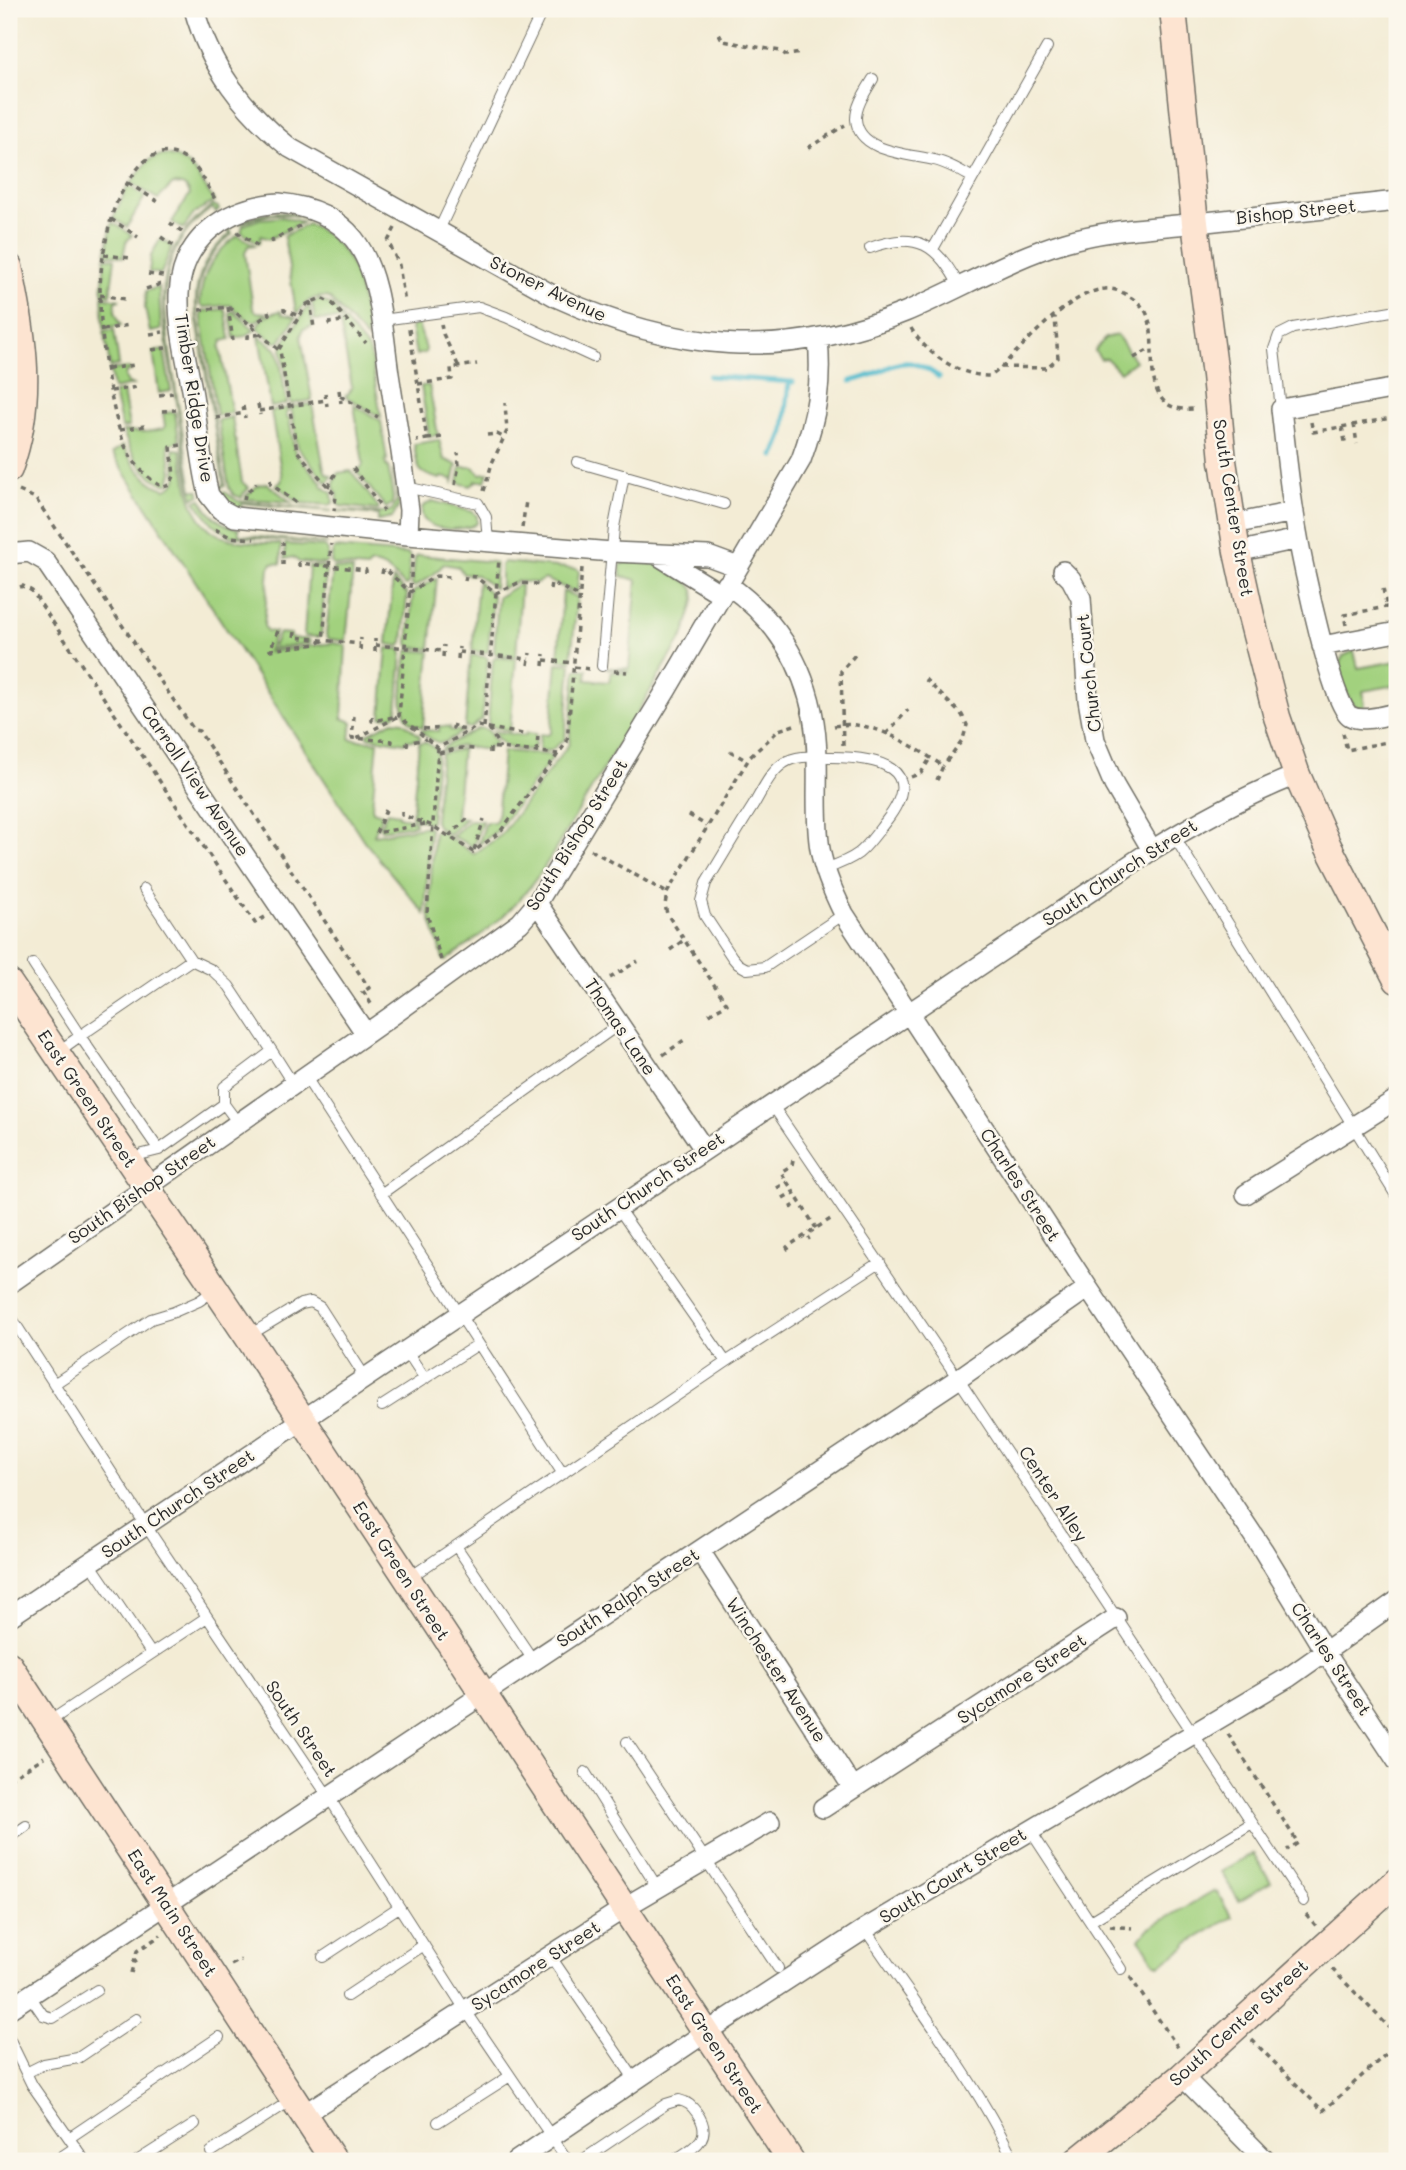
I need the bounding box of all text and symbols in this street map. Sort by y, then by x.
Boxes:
street label: Bishop Street [1235,193,1357,229]
street label: Stoner Avenue [486,249,611,327]
street label: Timber Ridge Drive [170,312,220,484]
street label: South Center Street [1208,417,1260,598]
street label: Church Court [1070,613,1106,733]
street label: Carroll View Avenue [136,700,256,861]
street label: South Bishop Street [520,754,633,915]
street label: South Church Street [1037,813,1202,931]
street label: Thomas Lane [579,973,662,1080]
street label: East Green Street [33,1025,143,1172]
street label: Charles Street [975,1123,1066,1246]
street label: South Church Street [566,1126,729,1246]
street label: South Bishop Street [63,1129,220,1249]
street label: Center Alley [1014,1441,1094,1546]
street label: South Church Street [96,1443,259,1563]
street label: East Green Street [348,1496,456,1645]
street label: South Ralph Street [551,1542,704,1652]
street label: Winchester Avenue [721,1592,833,1746]
street label: Charles Street [1286,1597,1377,1720]
street label: Sycamore Street [952,1627,1091,1729]
street label: South Street [261,1675,343,1781]
street label: South Court Street [874,1822,1031,1929]
street label: East Main Street [122,1844,223,1981]
street label: Sycamore Street [466,1914,605,2016]
street label: South Center Street [1164,1953,1313,2091]
street label: East Green Street [661,1969,769,2118]

